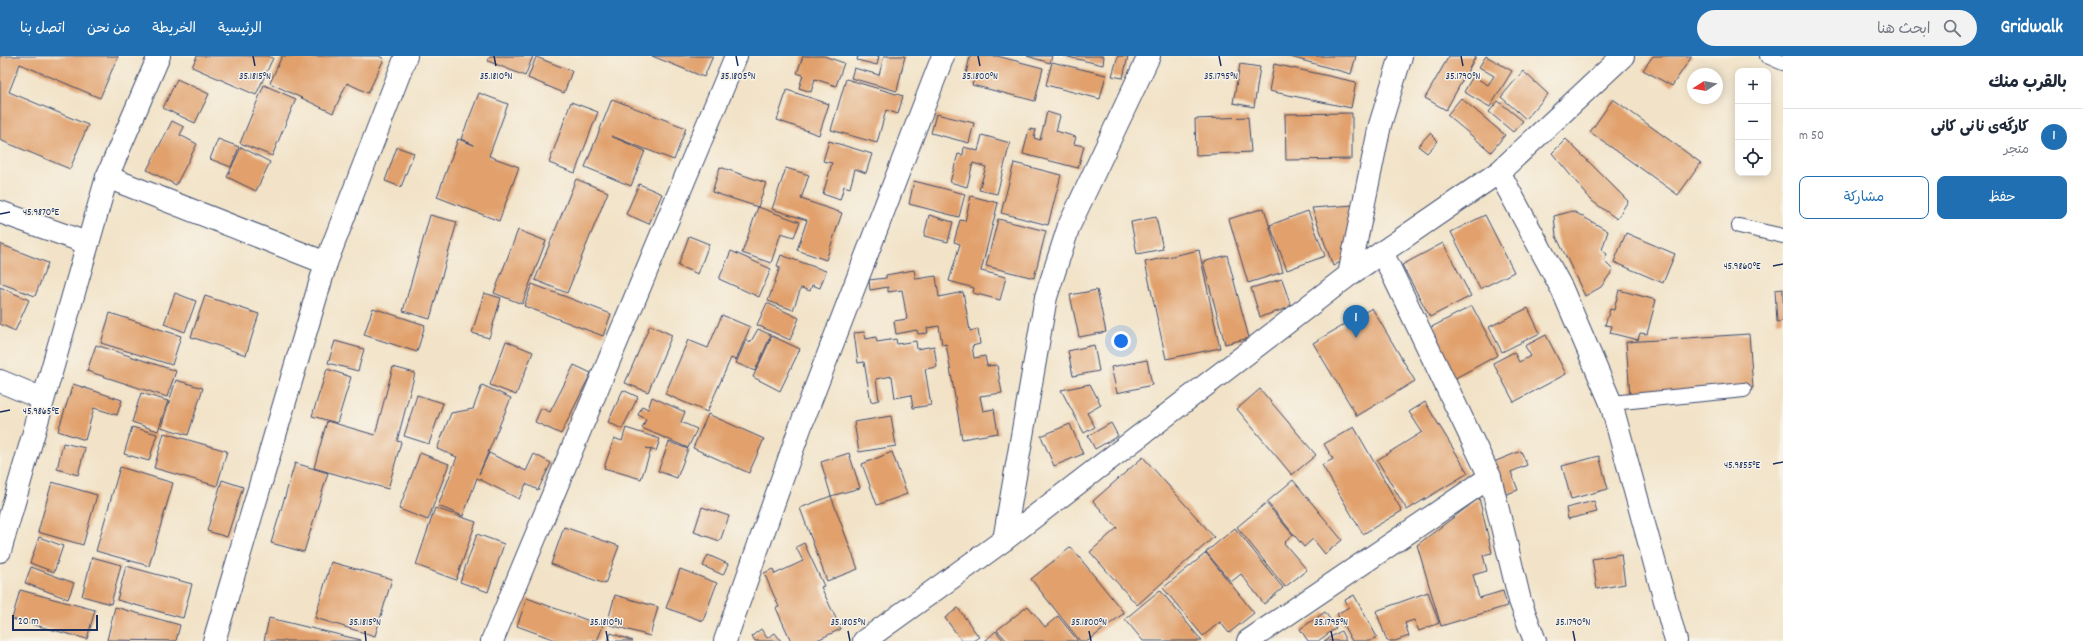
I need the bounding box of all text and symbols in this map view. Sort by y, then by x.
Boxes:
search box [1697,10,1977,46]
text: Gridwalk [2001,15,2063,42]
icon: search [1941,17,1963,39]
text: اتصل بنا [20,19,65,39]
text: من نحن [87,19,130,39]
text: الخريطة [152,19,196,39]
text: الرئيسية [218,19,262,39]
text: ابحث هنا [1877,19,1931,41]
north arrow [1687,68,1723,104]
map controls [1735,68,1771,176]
button: + [1735,68,1771,104]
text: 35.1815°N [239,70,271,84]
text: 35.1810°N [480,70,512,84]
text: 35.1805°N [720,70,756,84]
text: 35.1800°N [962,70,998,84]
text: 35.1795°N [1204,70,1238,84]
text: 35.1790°N [1446,70,1481,84]
text: بالقرب منك [1989,72,2067,96]
button: − [1735,104,1771,140]
text: کارگەی نانی کانی [1931,117,2029,139]
text: 50 m [1799,127,1824,146]
text: 1 [2053,127,2055,146]
button: locate [1735,140,1771,176]
text: متجر [2004,141,2029,160]
button: مشاركة [1799,176,1929,219]
button: حفظ [1937,176,2067,219]
text: 45.9870°E [23,206,59,220]
text: 45.9860°E [1723,260,1761,274]
pin: 1 [1343,305,1369,338]
your location [1111,331,1131,351]
text: 45.9865°E [23,405,60,419]
text: 45.9855°E [1724,459,1760,473]
scale bar [12,613,98,632]
text: 20 m [18,614,39,630]
text: 35.1815°N [349,616,381,630]
text: 35.1810°N [590,616,622,630]
text: 35.1805°N [830,616,866,630]
text: 35.1800°N [1071,616,1107,630]
text: 35.1795°N [1314,616,1348,630]
text: 35.1790°N [1556,616,1591,630]

